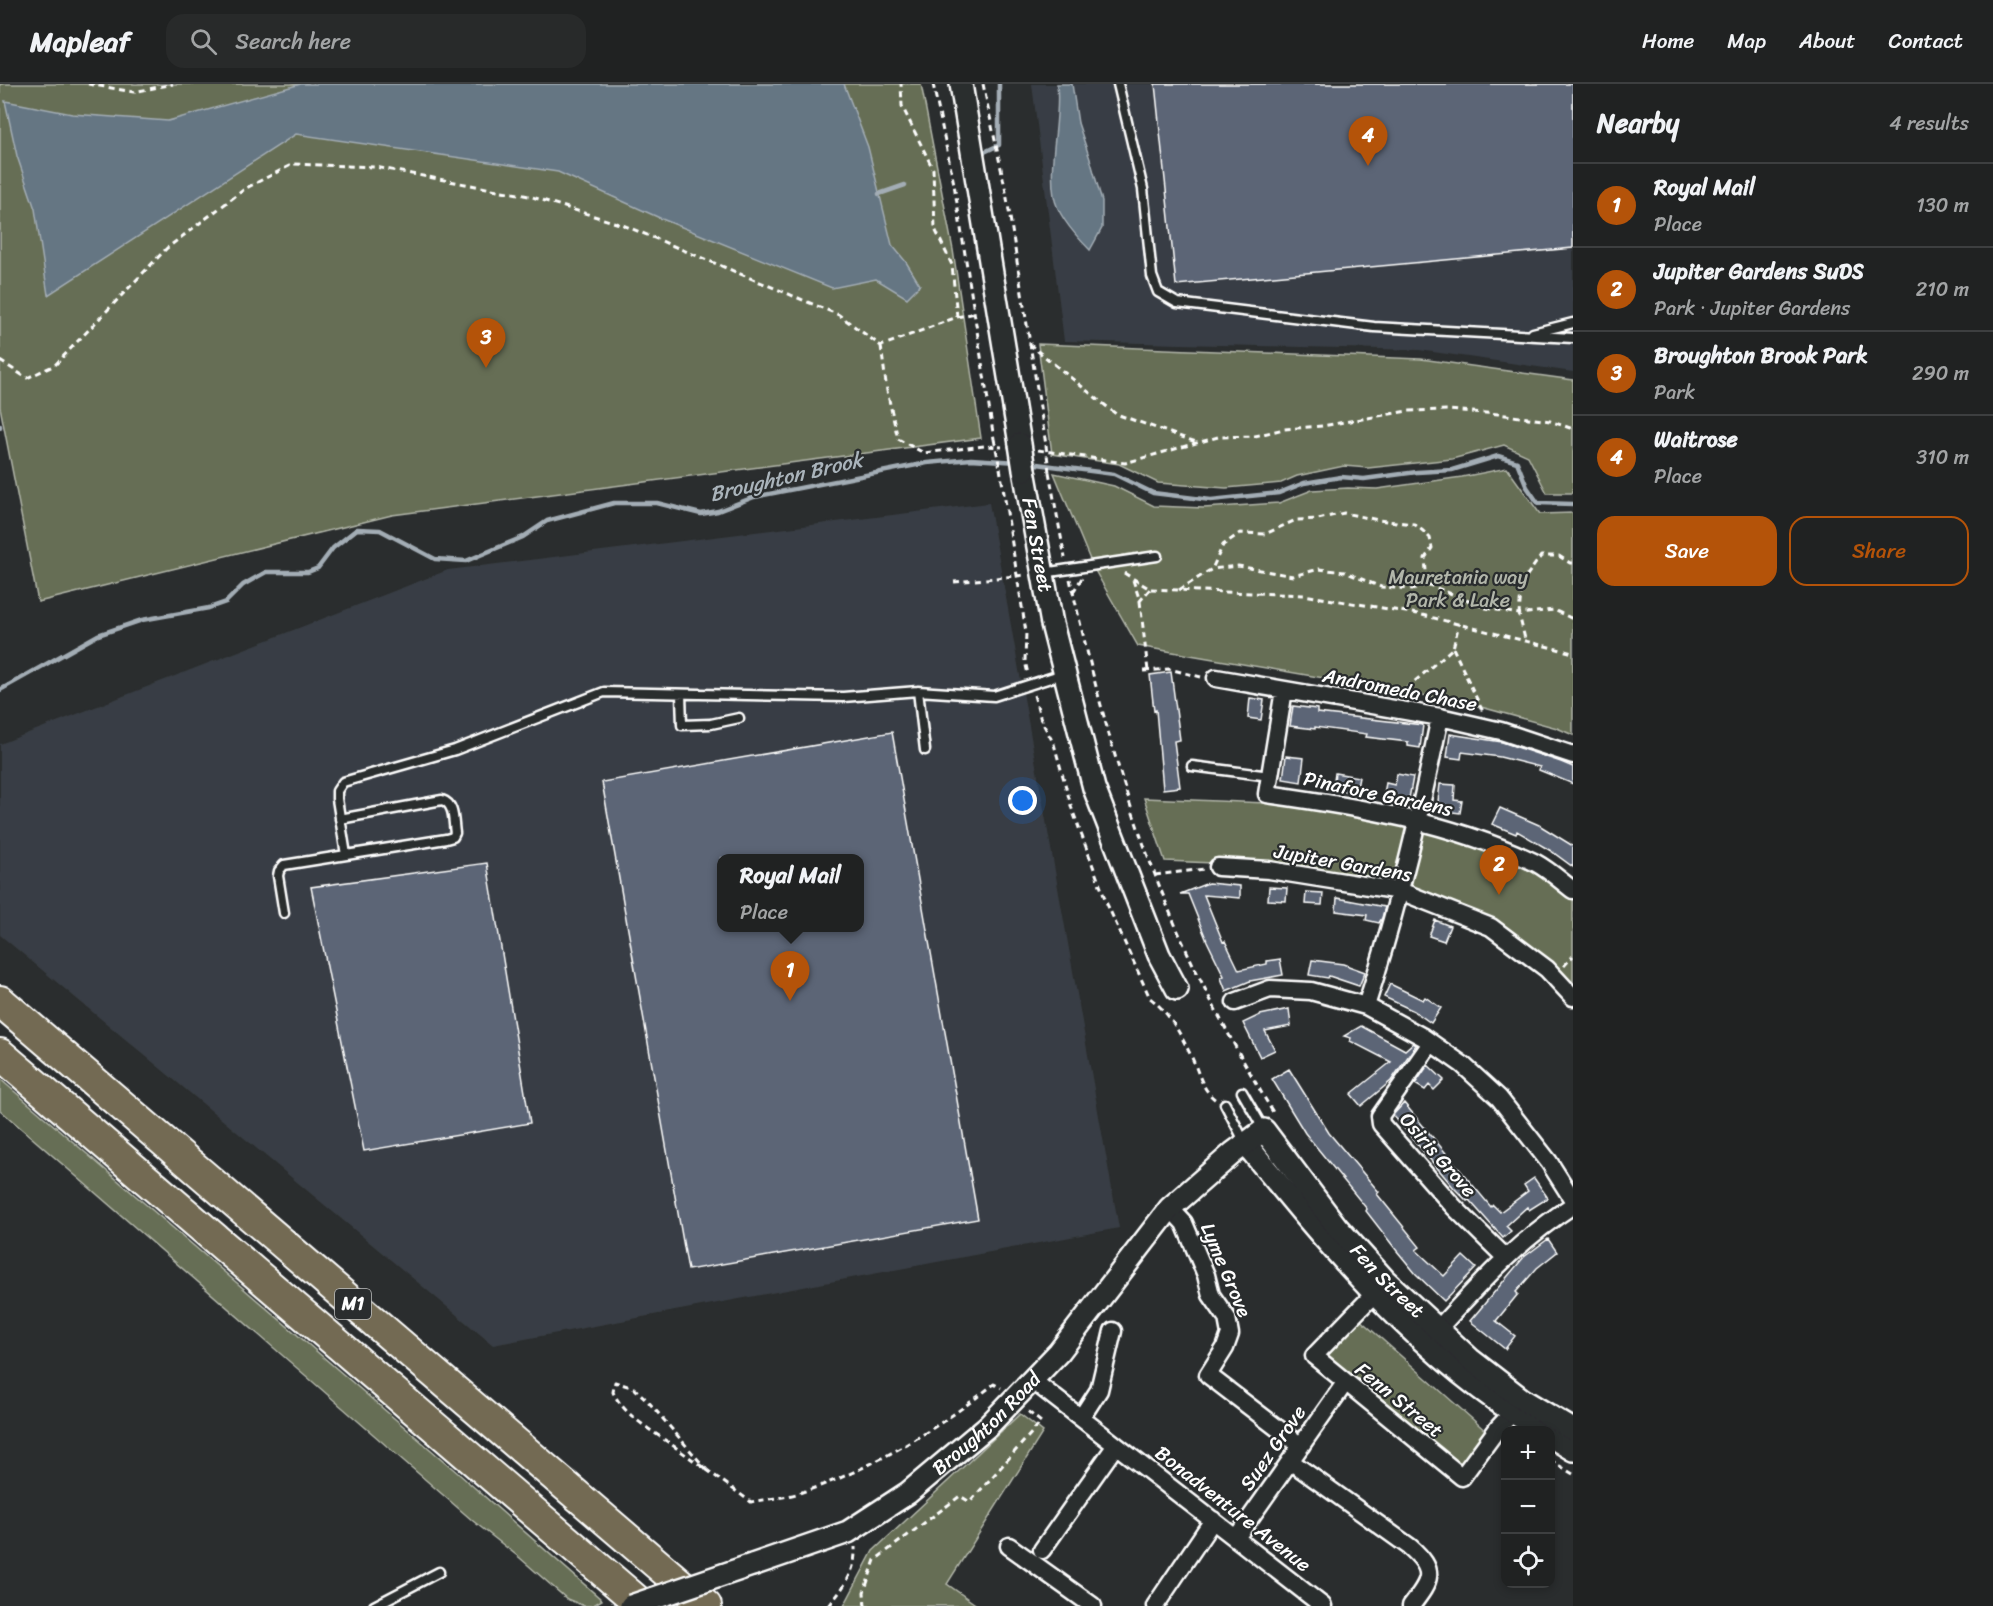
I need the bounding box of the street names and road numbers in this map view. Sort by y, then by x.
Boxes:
street label: Fen Street [1012,495,1063,595]
street label: Andromeda Chase [1319,658,1480,722]
street label: Pinafore Gardens [1300,761,1457,827]
street label: Jupiter Gardens [1270,833,1416,892]
street label: Osiris Grove [1390,1104,1486,1206]
street label: Lyme Grove [1190,1217,1262,1323]
street label: Fen Street [1341,1234,1434,1327]
road number: M1 [335,1289,371,1319]
street label: Fenn Street [1347,1353,1451,1447]
street label: Broughton Road [924,1362,1050,1484]
street label: Suez Grove [1230,1398,1316,1498]
street label: Bonadventure Avenue [1147,1436,1319,1582]

